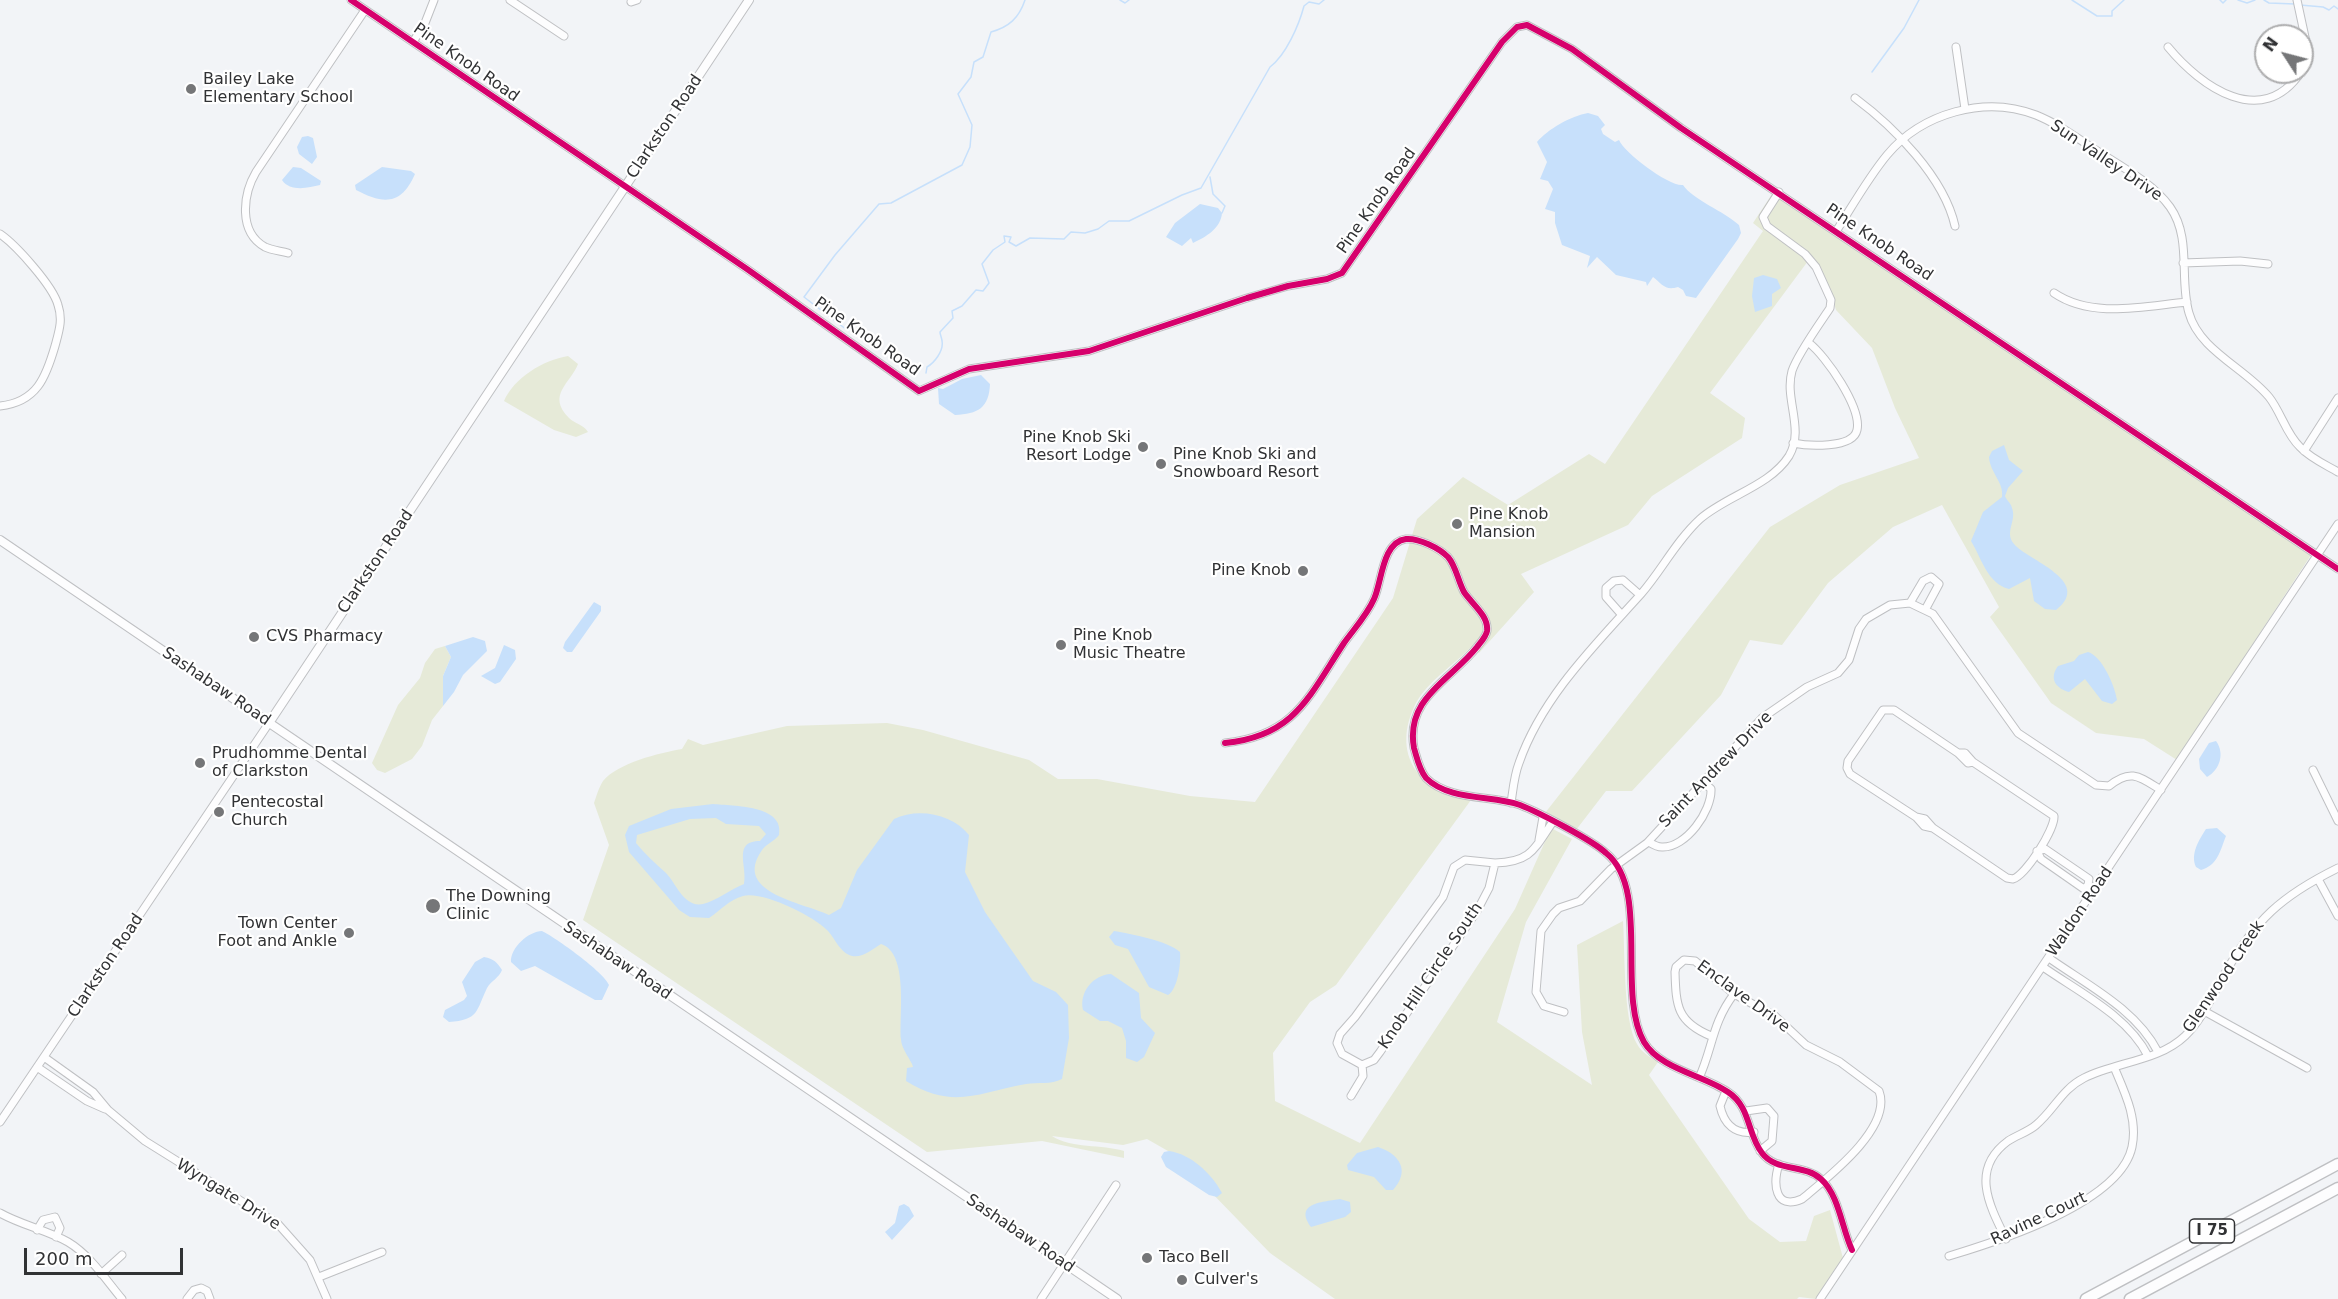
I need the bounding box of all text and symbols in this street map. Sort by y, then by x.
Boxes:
street label: Pine Knob Road [409,19,523,107]
north arrow [2254,24,2314,84]
text: N [2259,33,2282,55]
place label: Bailey Lake Elementary School [203,70,353,108]
street label: Clarkston Road [623,71,707,183]
marker: Bailey Lake Elementary School [184,82,198,96]
street label: Sun Valley Drive [2046,116,2166,206]
street label: Pine Knob Road [1333,144,1421,258]
street label: Pine Knob Road [1822,200,1936,286]
street label: Pine Knob Road [810,293,924,381]
place label: Pine Knob Ski Resort Lodge [1023,428,1131,466]
marker: Pine Knob Ski Resort Lodge [1136,440,1150,454]
place label: Pine Knob Ski and Snowboard Resort [1173,445,1319,483]
marker: Pine Knob Ski and Snowboard Resort [1154,457,1168,471]
place label: Pine Knob Mansion [1469,505,1548,543]
street label: Clarkston Road [334,506,418,618]
marker: Pine Knob Mansion [1450,517,1464,531]
place label: Pine Knob [1212,561,1291,581]
marker: Pine Knob [1296,564,1310,578]
place label: Pine Knob Music Theatre [1073,626,1186,664]
place label: CVS Pharmacy [266,627,383,647]
marker: CVS Pharmacy [247,630,261,644]
marker: Pine Knob Music Theatre [1054,638,1068,652]
street label: Sashabaw Road [158,644,274,730]
street label: Saint Andrew Drive [1656,708,1776,832]
place label: Prudhomme Dental of Clarkston [212,744,367,782]
marker: Prudhomme Dental of Clarkston [193,756,207,770]
place label: Pentecostal Church [231,793,324,831]
marker: Pentecostal Church [212,805,226,819]
street label: Waldon Road [2043,863,2117,961]
place label: The Downing Clinic [446,887,551,925]
marker: The Downing Clinic [424,897,442,915]
street label: Knob Hill Circle South [1375,899,1487,1053]
street label: Clarkston Road [64,910,148,1022]
place label: Town Center Foot and Ankle [218,914,337,952]
street label: Glenwood Creek [2179,917,2269,1037]
street label: Sashabaw Road [559,918,675,1004]
marker: Town Center Foot and Ankle [342,926,356,940]
street label: Enclave Drive [1693,957,1793,1037]
street label: Wyngate Drive [172,1155,284,1235]
street label: Ravine Court [1988,1188,2090,1250]
street label: Sashabaw Road [962,1191,1078,1277]
road number: I 75 [2190,1219,2234,1243]
scale bar [27,1236,186,1274]
text: 200 m [35,1248,93,1269]
place label: Taco Bell [1159,1248,1229,1268]
marker: Taco Bell [1140,1251,1154,1265]
place label: Culver's [1194,1270,1258,1290]
marker: Culver's [1175,1273,1189,1287]

